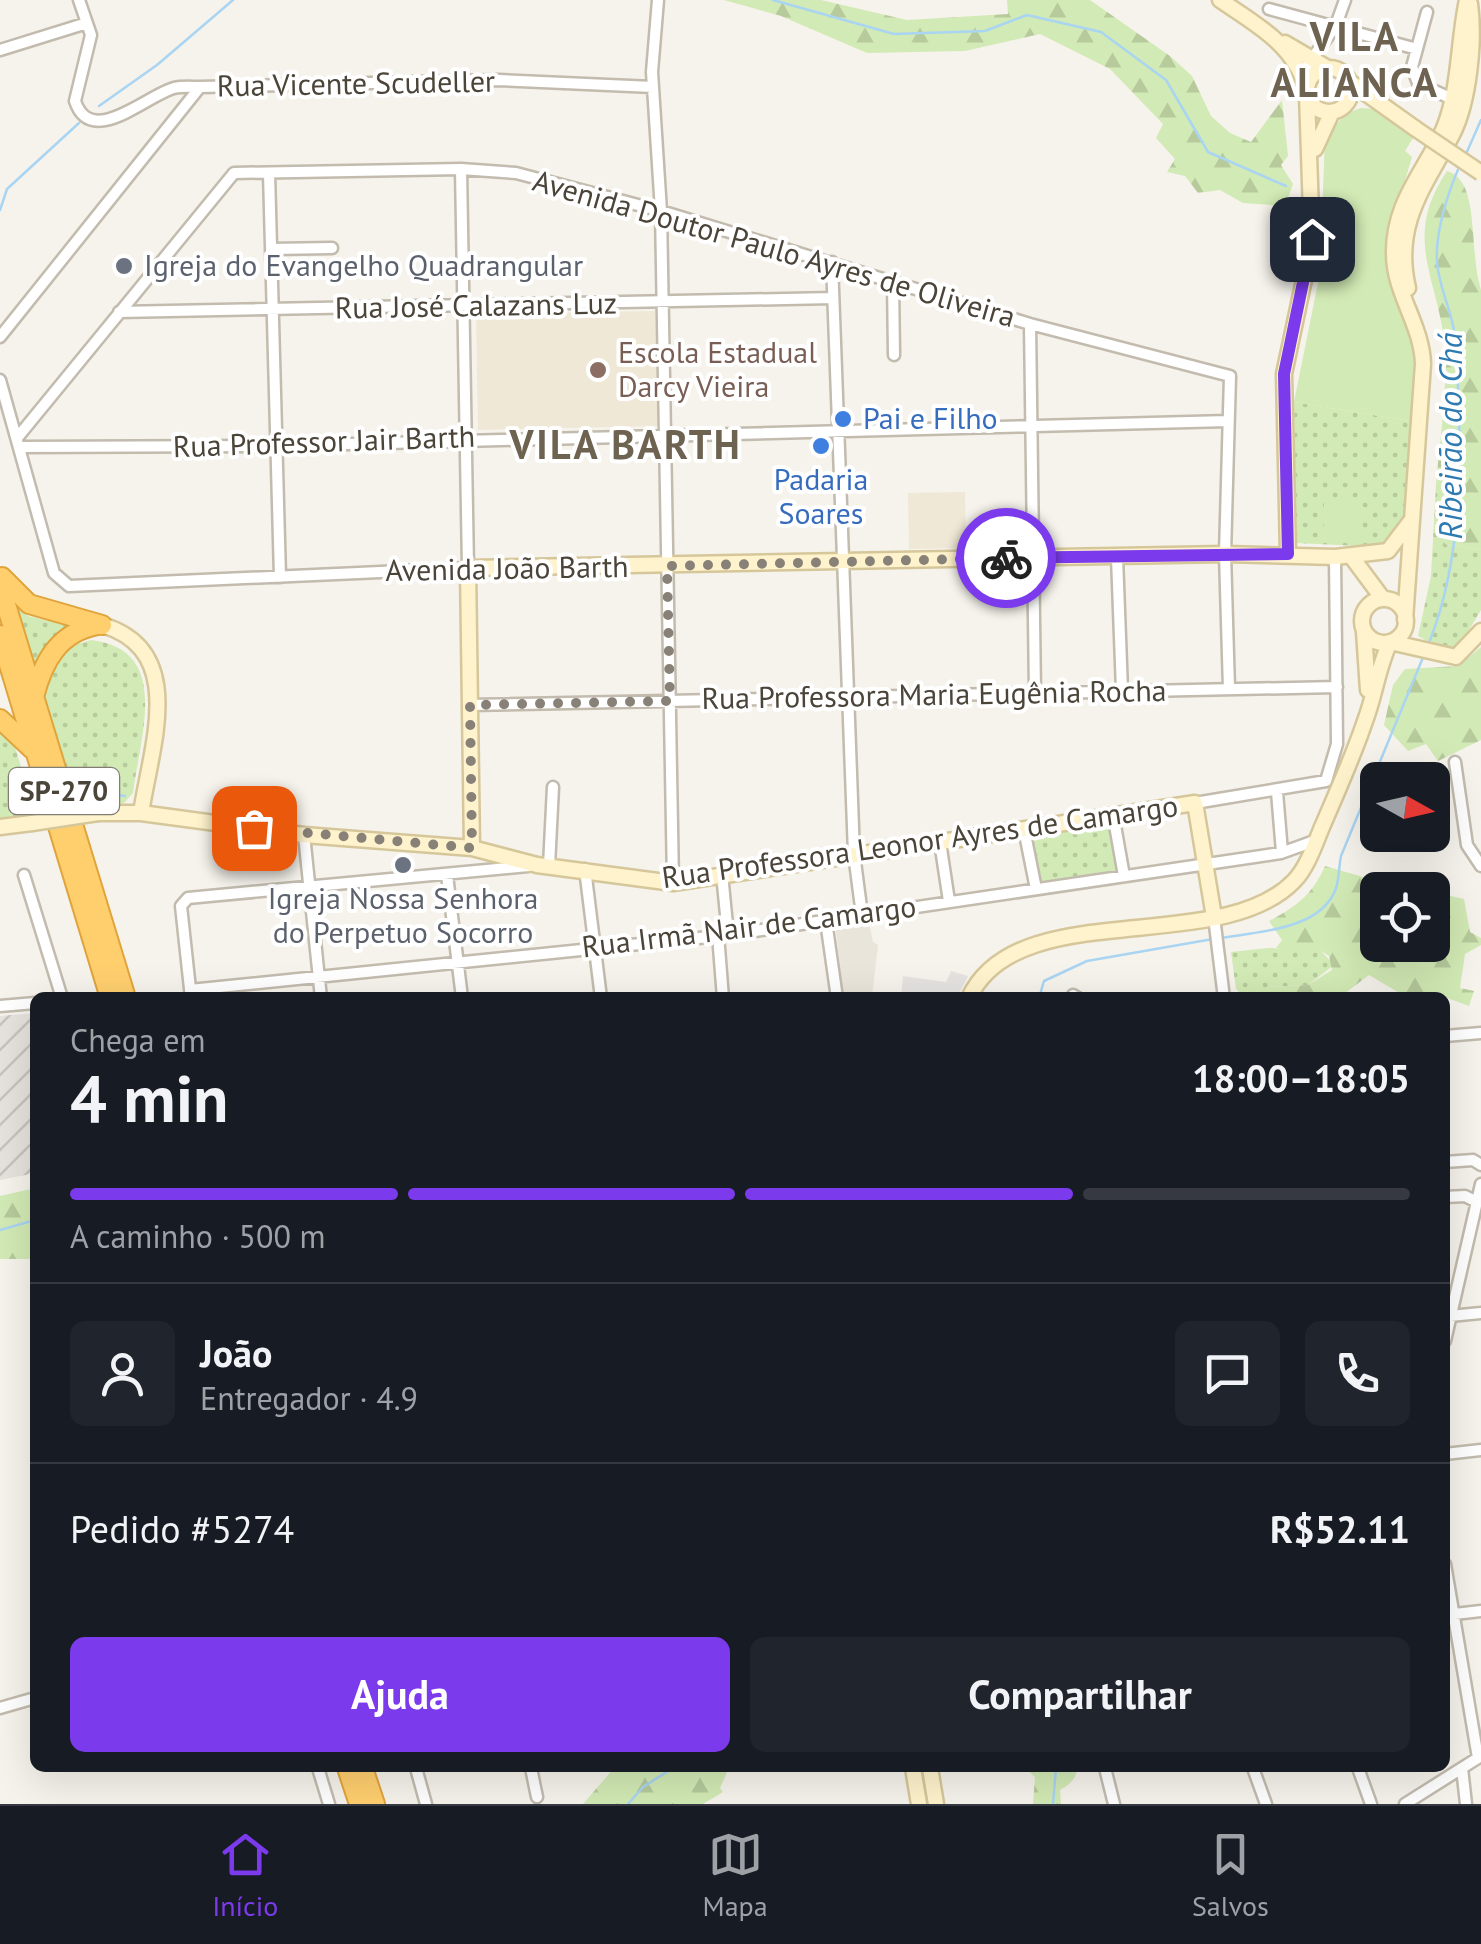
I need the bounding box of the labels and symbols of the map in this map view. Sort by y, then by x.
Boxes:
district label: VILA ALIANCA [1271,10,1439,108]
street label: Rua Vicente Scudeller [216,61,495,104]
street label: Avenida Doutor Paulo Ayres de Oliveira [529,160,1020,335]
pin [1270,197,1355,282]
place label: Igreja do Evangelho Quadrangular [144,245,583,284]
marker: Igreja do Evangelho Quadrangular [113,255,135,277]
street label: Rua José Calazans Luz [335,283,617,326]
place label: Escola Estadual Darcy Vieira [618,332,817,405]
water label: Ribeirão do Chá [1429,332,1471,539]
marker: Escola Estadual Darcy Vieira [587,359,609,381]
place label: Pai e Filho [863,398,998,437]
marker: Pai e Filho [832,408,854,430]
street label: Rua Professor Jair Barth [172,416,476,465]
district label: VILA BARTH [509,418,742,470]
marker: Padaria Soares [810,435,832,457]
place label: Padaria Soares [774,459,868,532]
courier [956,508,1056,608]
street label: Avenida João Barth [385,546,629,589]
street label: Rua Professora Maria Eugênia Rocha [701,670,1167,717]
north arrow [1360,762,1450,852]
road number: SP-270 [9,768,119,814]
street label: Rua Professora Leonor Ayres de Camargo [659,785,1180,896]
pin [212,786,297,871]
marker: Igreja Nossa Senhora do Perpetuo Socorro [392,854,414,876]
place label: Igreja Nossa Senhora do Perpetuo Socorro [268,878,538,951]
street label: Rua Irmã Nair de Camargo [579,886,918,965]

